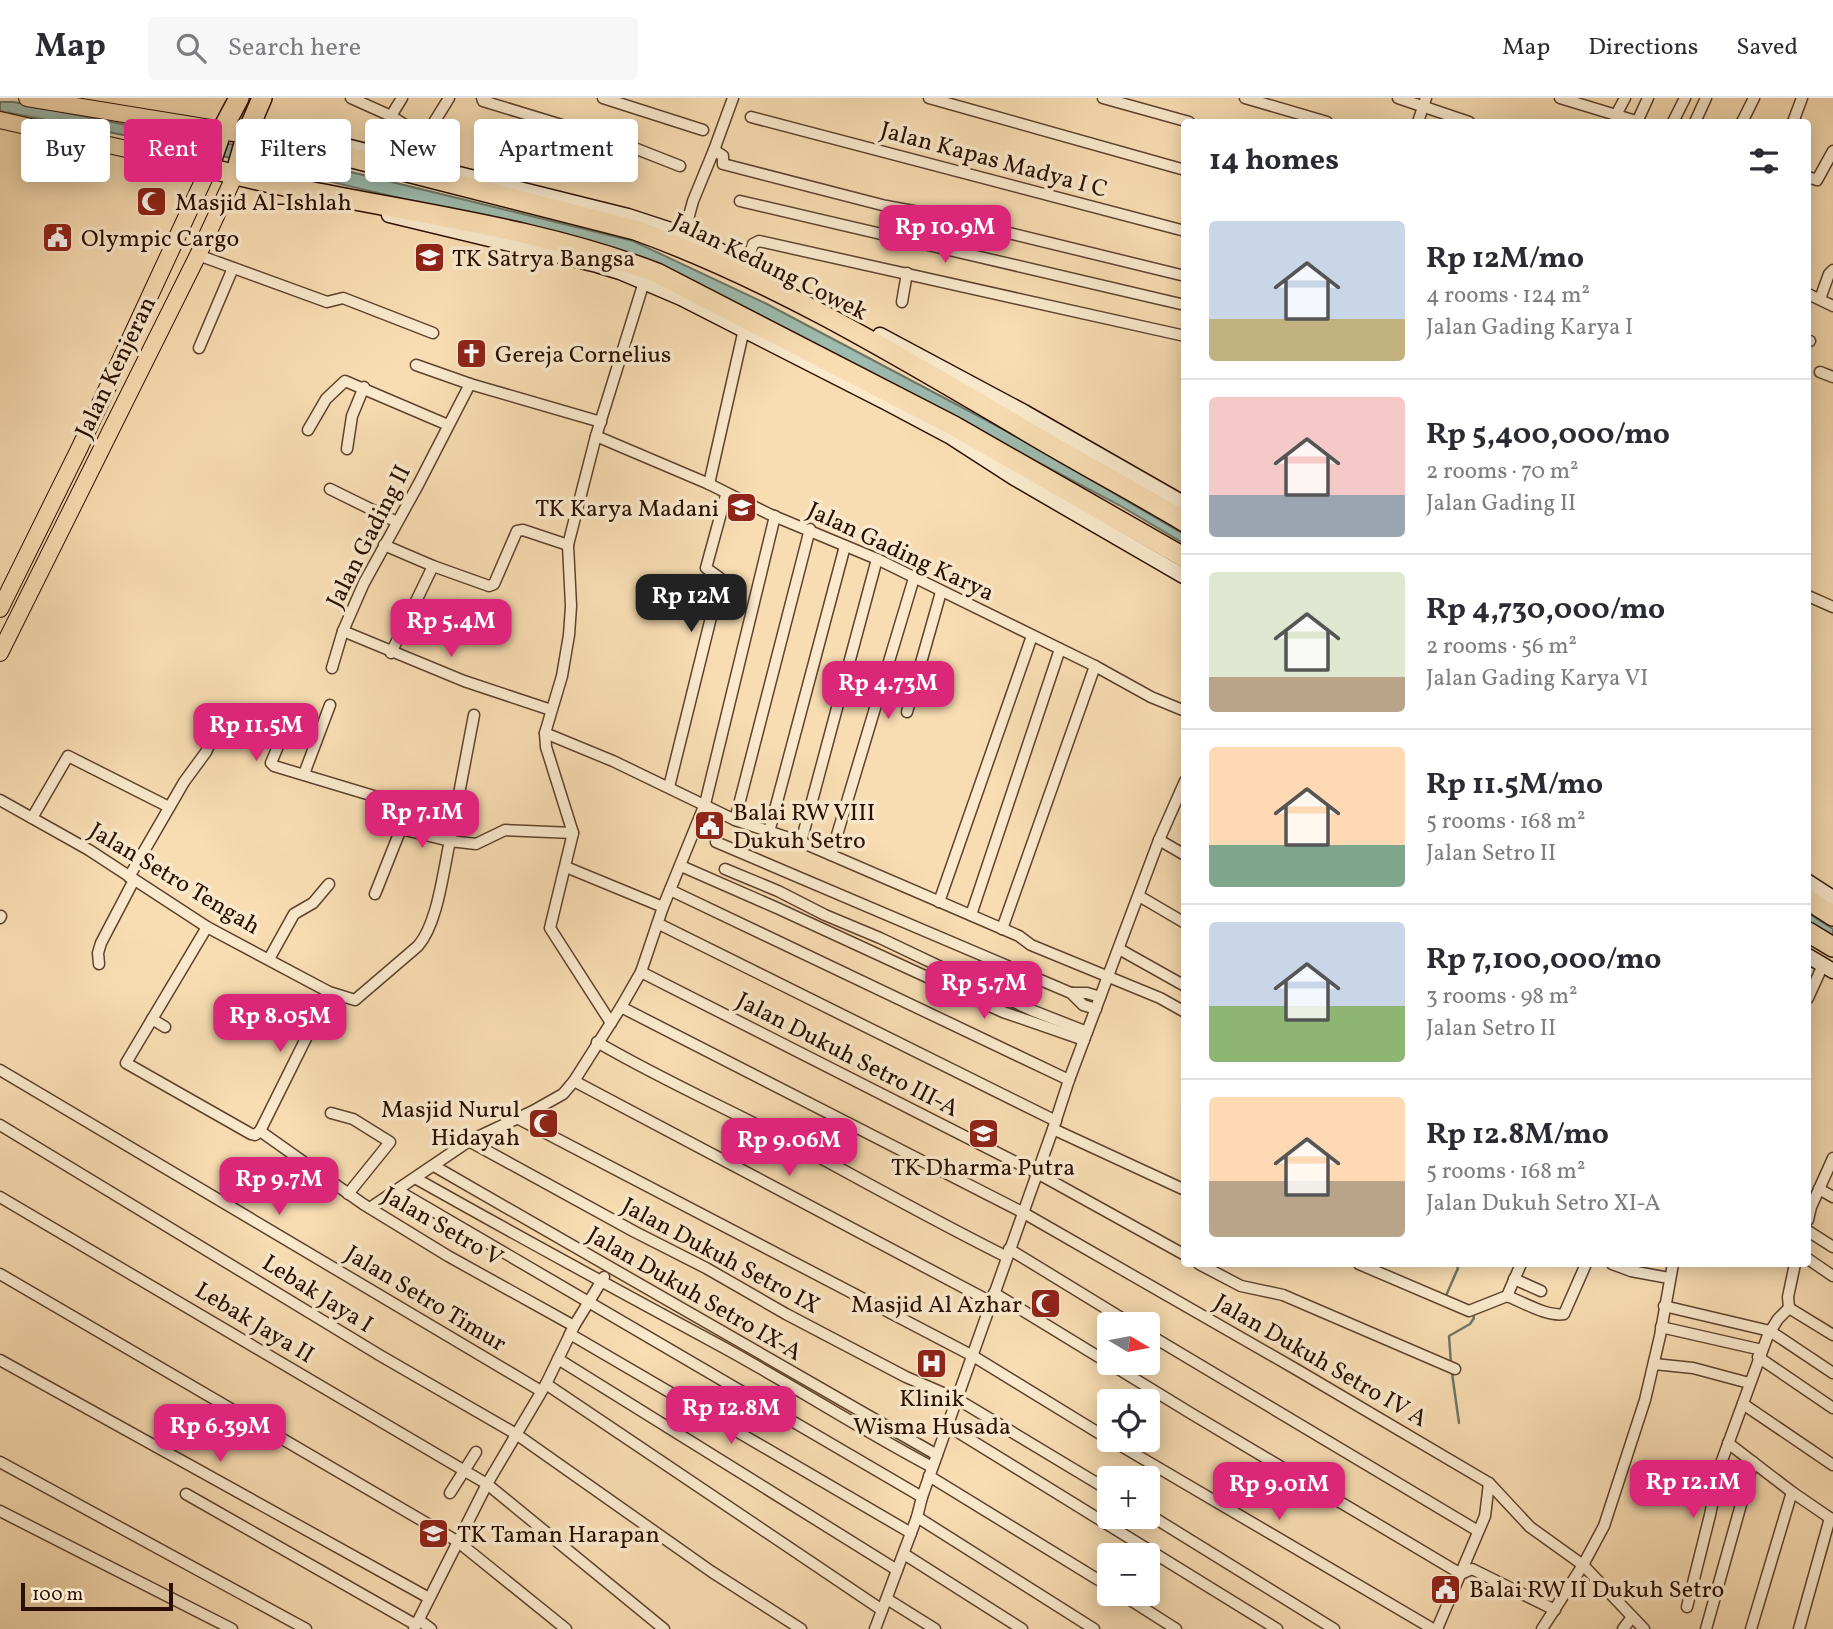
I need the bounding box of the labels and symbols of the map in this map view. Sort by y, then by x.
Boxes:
street label: Jalan Kapas Madya I C [876,114,1111,208]
mosque icon: Masjid Al-Ishlah [135,185,169,219]
place label: Masjid Al-Ishlah [175,187,352,221]
street label: Jalan Kedung Cowek [665,206,873,330]
pin: Rp 10.9M [873,206,1017,265]
public building icon: Olympic Cargo [41,221,75,255]
place label: Olympic Cargo [81,223,239,257]
school or university icon: TK Satrya Bangsa [412,241,446,275]
place label: TK Satrya Bangsa [452,243,635,277]
street label: Jalan Kenjeran [68,291,166,444]
church icon: Gereja Cornelius [455,337,489,371]
place label: Gereja Cornelius [495,339,671,373]
street label: Jalan Gading II [319,459,421,614]
school or university icon: TK Karya Madani [725,491,759,525]
place label: TK Karya Madani [535,493,719,527]
street label: Jalan Gading Karya [801,495,999,611]
pin: Rp 12M [634,574,748,634]
pin: Rp 5.4M [386,600,516,659]
pin: Rp 4.73M [816,662,960,721]
pin: Rp 11.5M [184,704,328,763]
pin: Rp 7.1M [357,790,487,850]
place label: Balai RW VIII Dukuh Setro [733,797,875,859]
public building icon: Balai RW VIII Dukuh Setro [693,809,727,843]
street label: Jalan Setro Tengah [82,815,266,944]
pin: Rp 5.7M [919,962,1049,1021]
street label: Jalan Dukuh Setro III-A [730,985,964,1127]
pin: Rp 8.05M [208,995,352,1054]
place label: Masjid Nurul Hidayah [381,1094,520,1156]
mosque icon: Masjid Nurul Hidayah [526,1106,560,1140]
school or university icon: TK Dharma Putra [966,1116,1000,1150]
pin: Rp 9.06M [717,1118,861,1178]
place label: TK Dharma Putra [891,1152,1075,1186]
pin: Rp 9.7M [214,1158,344,1217]
street label: Jalan Setro V [375,1179,509,1276]
street label: Jalan Dukuh Setro IX [615,1190,825,1323]
street label: Jalan Dukuh Setro IX-A [580,1219,808,1370]
street label: Jalan Setro Timur [338,1238,512,1361]
street label: Lebak Jaya I [255,1247,379,1342]
street label: Lebak Jaya II [188,1275,320,1373]
mosque icon: Masjid Al Azhar [1028,1287,1062,1321]
street label: Jalan Dukuh Setro IV A [1207,1287,1433,1437]
place label: Masjid Al Azhar [851,1289,1022,1323]
north arrow [1097,1312,1160,1376]
hospital icon: Klinik Wisma Husada [915,1347,949,1381]
place label: Klinik Wisma Husada [853,1383,1011,1445]
pin: Rp 12.8M [659,1386,803,1446]
pin: Rp 6.39M [148,1404,292,1464]
pin: Rp 12.1M [1621,1460,1765,1520]
pin: Rp 9.01M [1207,1462,1351,1522]
school or university icon: TK Taman Harapan [417,1517,451,1551]
place label: TK Taman Harapan [457,1519,660,1553]
public building icon: Balai RW II Dukuh Setro [1429,1572,1463,1606]
place label: Balai RW II Dukuh Setro [1469,1574,1724,1608]
scale bar [21,1580,173,1612]

